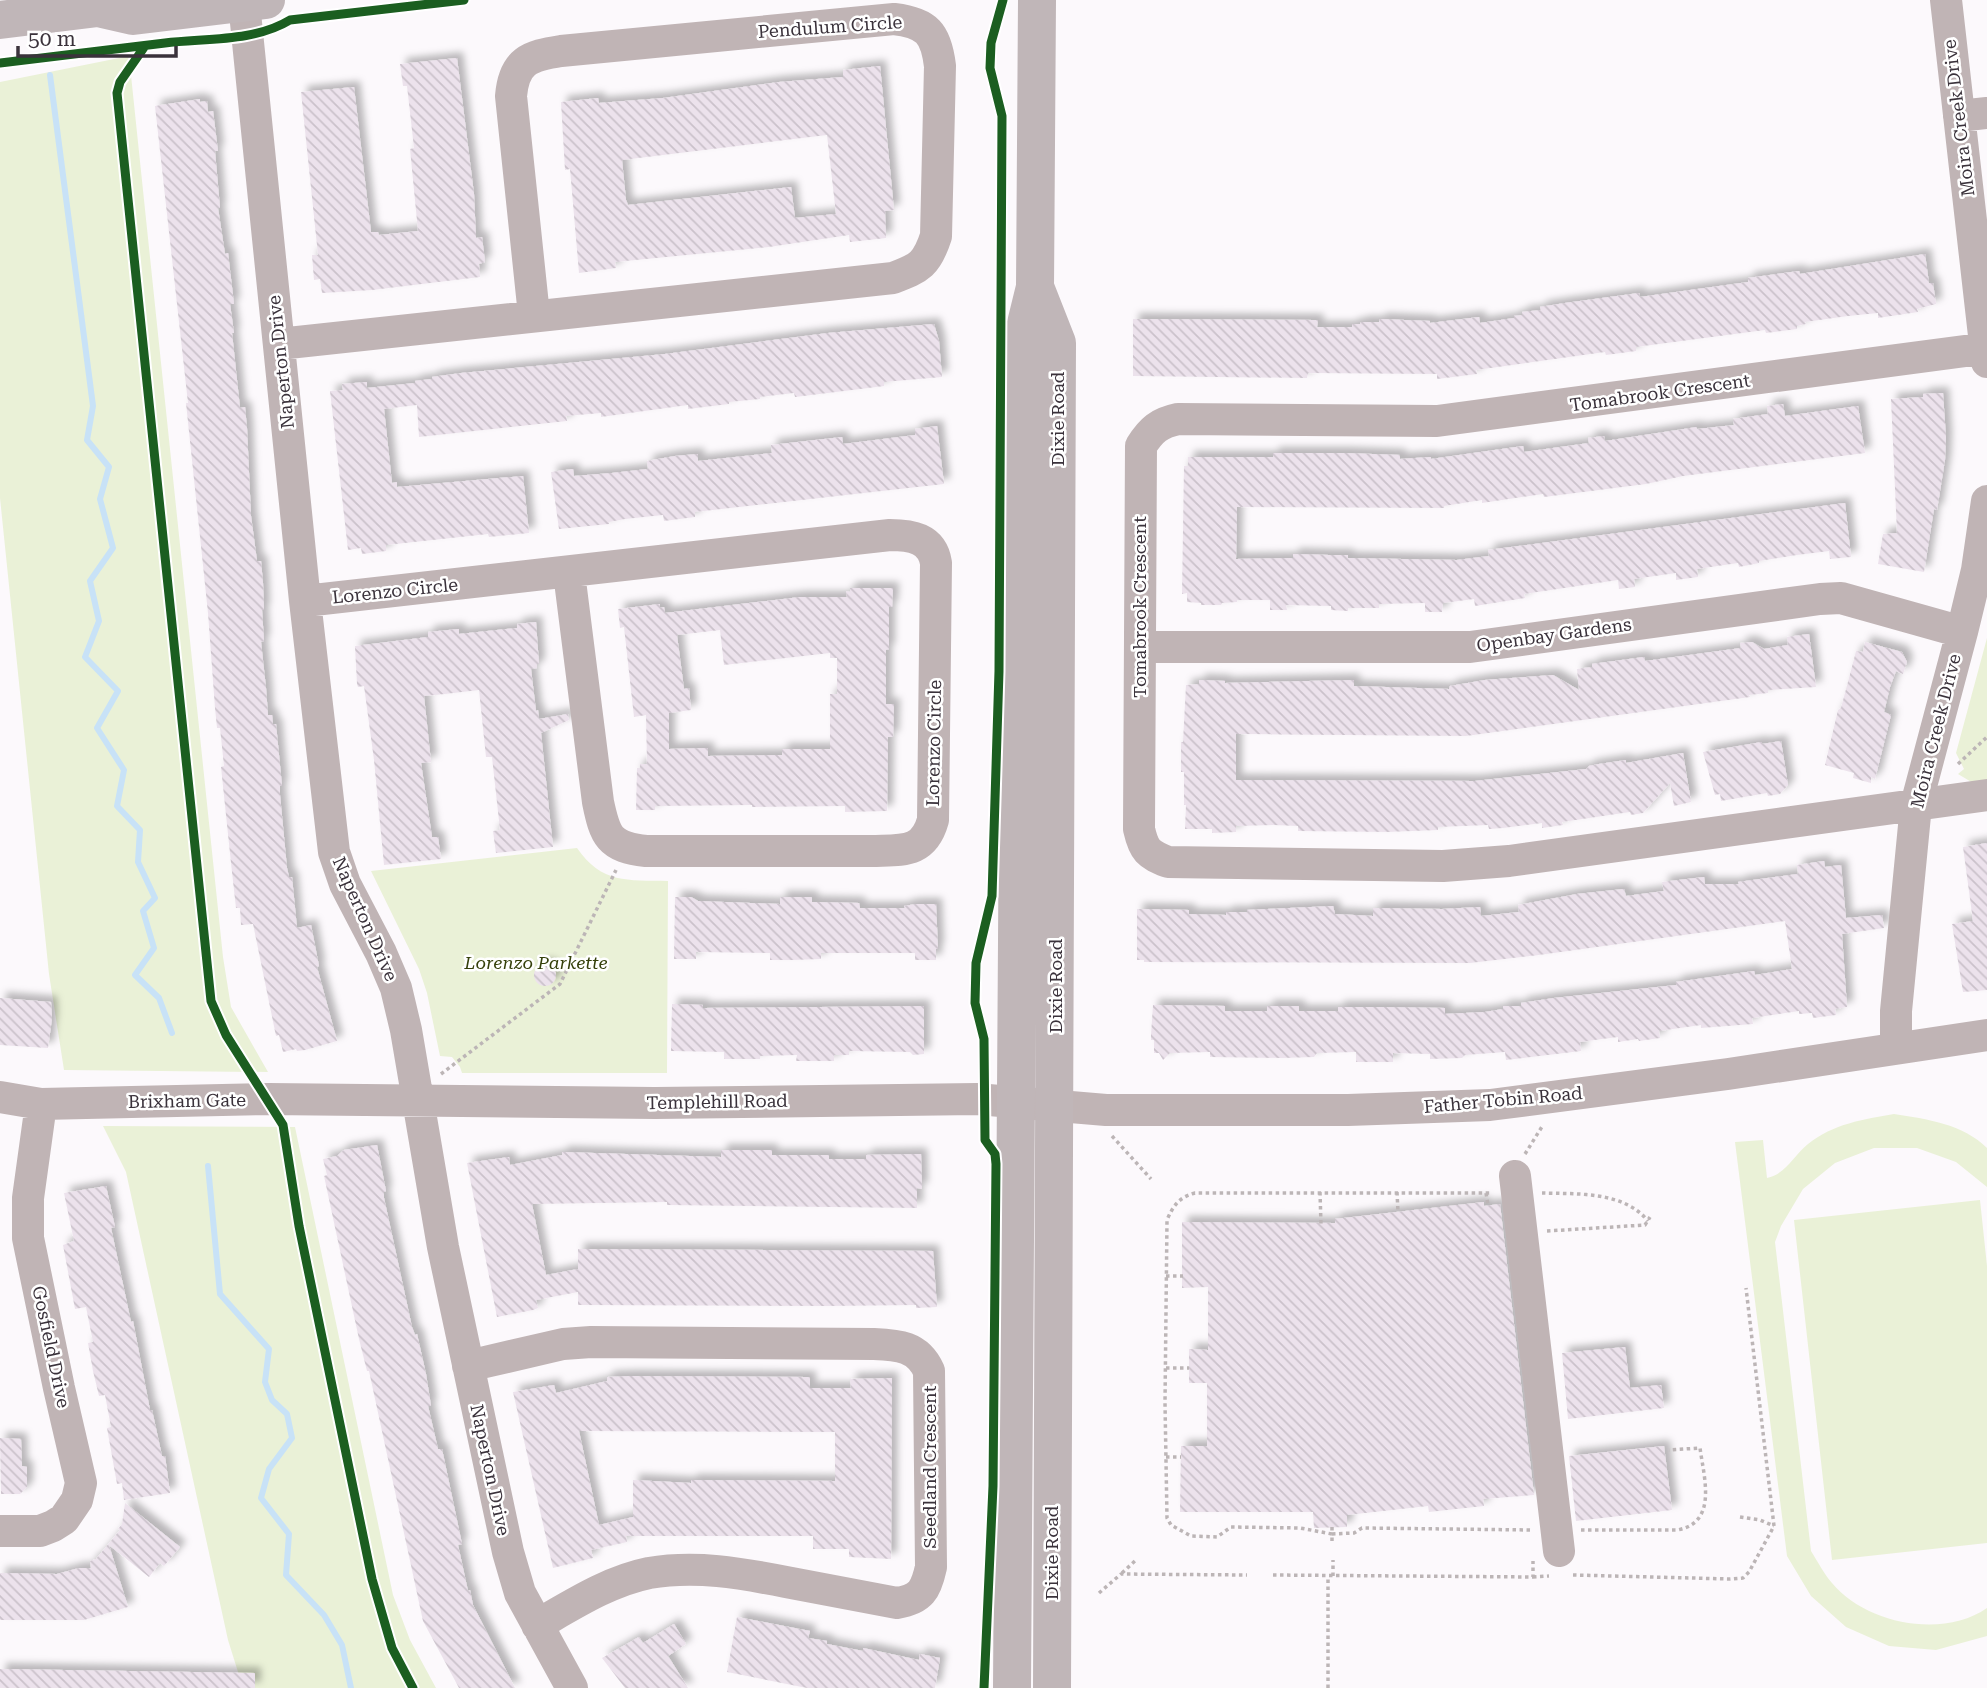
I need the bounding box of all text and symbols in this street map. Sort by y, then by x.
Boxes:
street label: Pendulum Circle [757,11,903,42]
scale bar [18,14,175,58]
text: 50 m [28,27,76,51]
street label: Moira Creek Drive [1938,38,1979,198]
street label: Naperton Drive [263,294,298,430]
street label: Tomabrook Crescent [1568,369,1752,416]
street label: Dixie Road [1047,371,1068,466]
street label: Tomabrook Crescent [1129,516,1150,698]
street label: Lorenzo Circle [331,573,459,608]
street label: Openbay Gardens [1475,613,1633,656]
street label: Moira Creek Drive [1906,652,1965,810]
street label: Lorenzo Circle [922,679,945,806]
street label: Naperton Drive [329,853,402,984]
street label: Dixie Road [1045,938,1066,1033]
park label: Lorenzo Parkette [463,952,608,973]
street label: Father Tobin Road [1423,1082,1584,1117]
street label: Brixham Gate [128,1089,246,1112]
street label: Templehill Road [646,1090,788,1113]
street label: Gosfield Drive [28,1284,75,1410]
street label: Seedland Crescent [919,1385,940,1548]
street label: Naperton Drive [466,1402,515,1538]
street label: Dixie Road [1041,1505,1062,1600]

